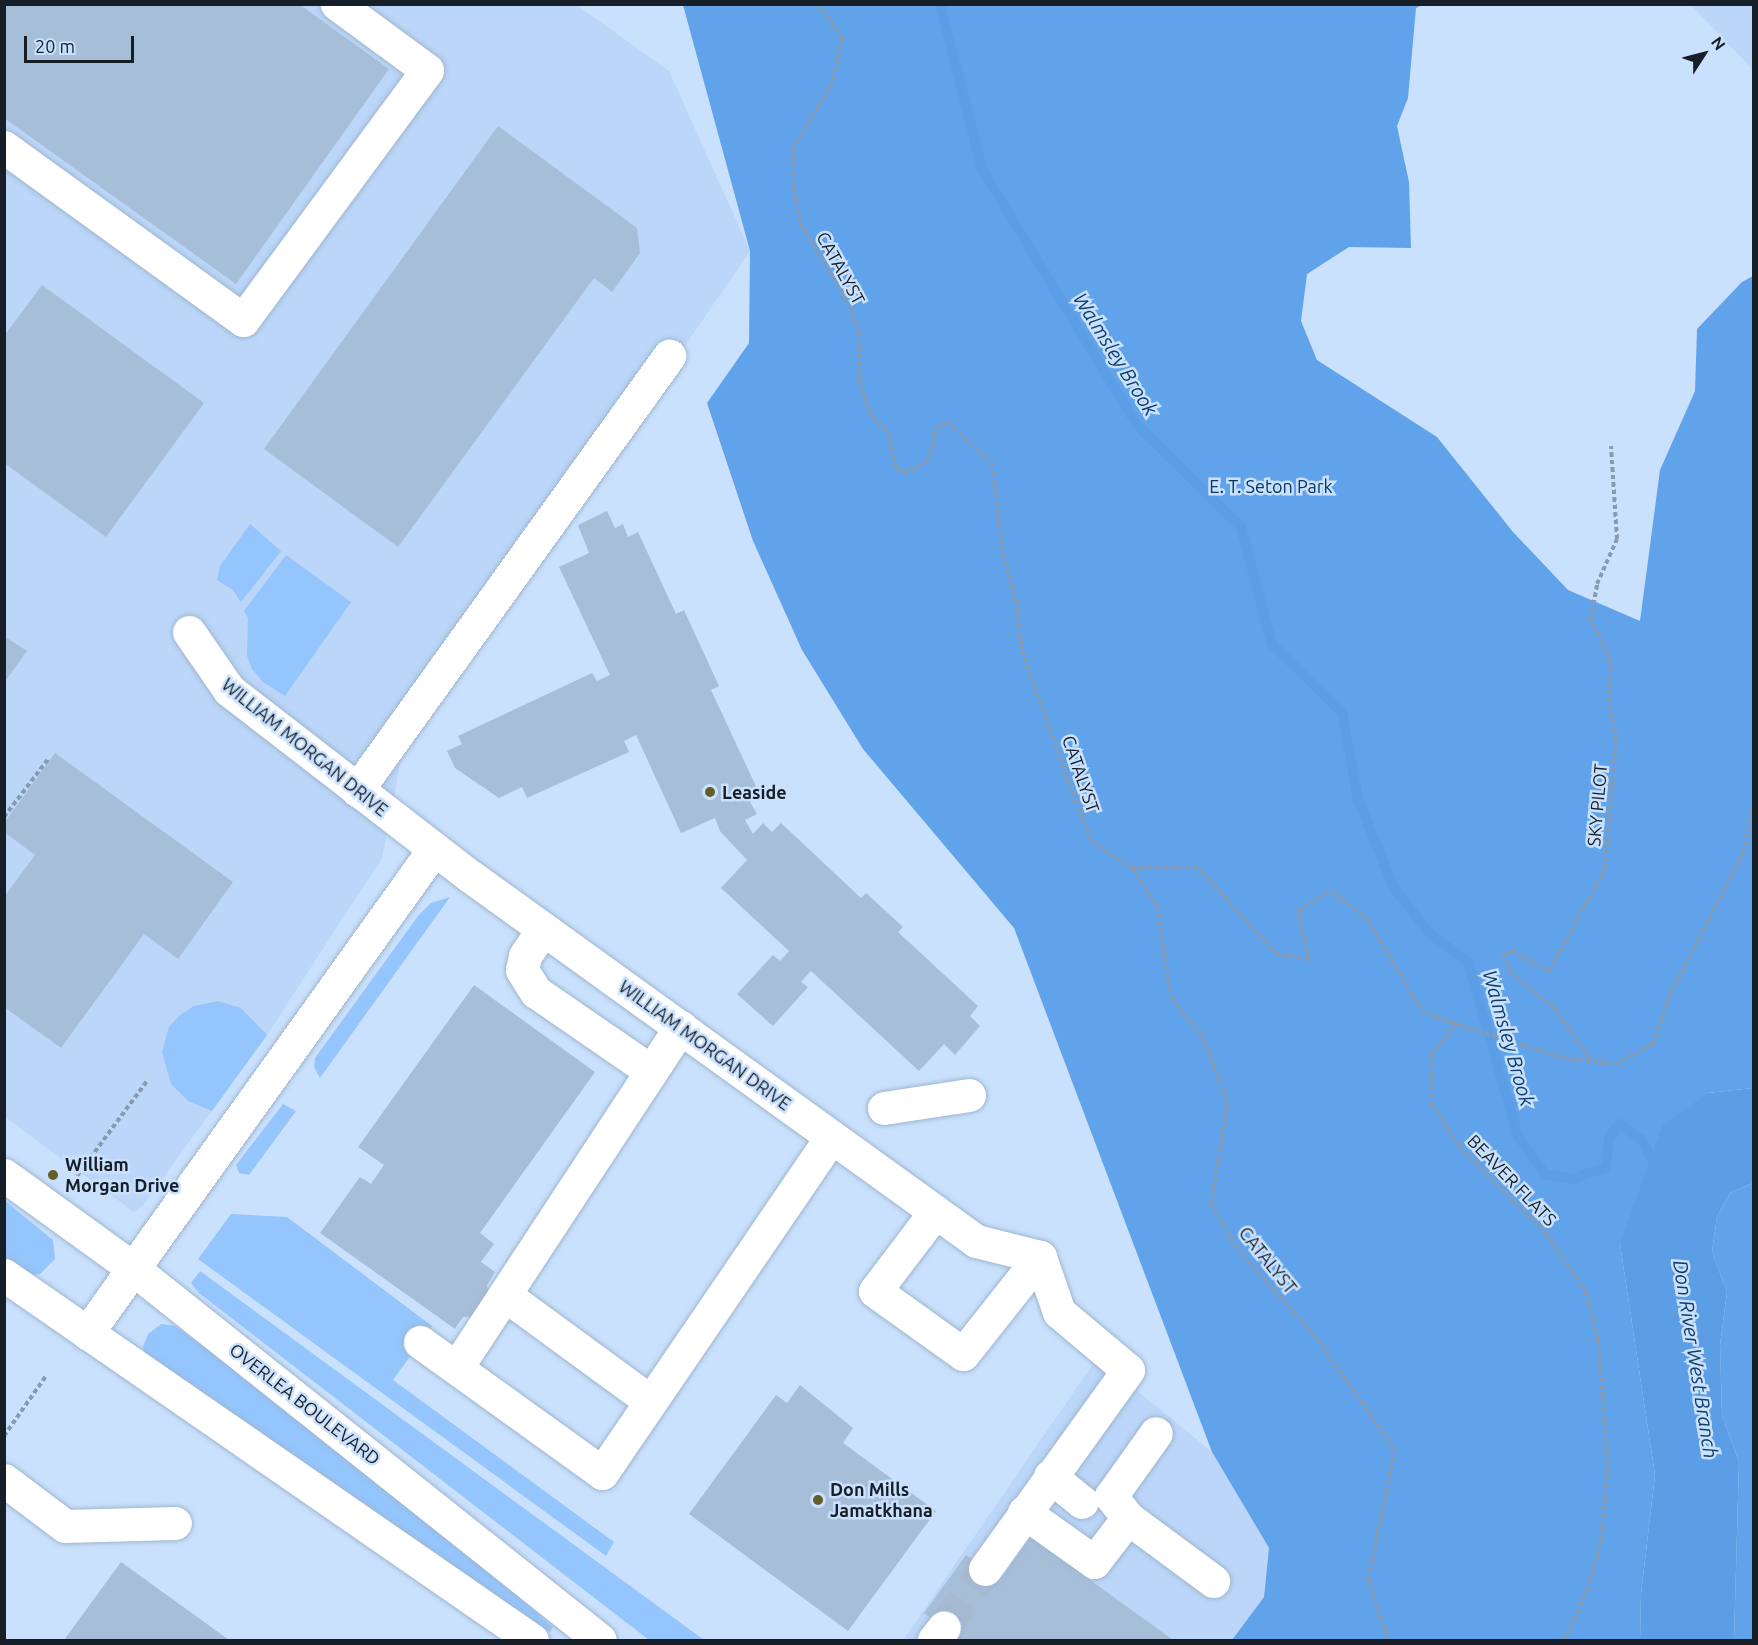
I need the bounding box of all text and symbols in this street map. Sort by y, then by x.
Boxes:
scale bar [27,24,136,62]
north arrow [1674,24,1734,84]
text: N [1708,33,1729,54]
text: 20 m [35,36,75,56]
street label: CATALYST [812,228,870,308]
water label: Walmsley Brook [1069,288,1163,420]
park label: E. T. Seton Park [1209,475,1333,497]
street label: WILLIAM MORGAN DRIVE [218,673,392,821]
street label: CATALYST [1058,733,1104,815]
street label: SKY PILOT [1583,763,1611,847]
place label: Leaside [722,781,787,803]
marker: Leaside [703,785,717,799]
water label: Walmsley Brook [1478,967,1540,1109]
street label: WILLIAM MORGAN DRIVE [615,975,795,1115]
street label: BEAVER FLATS [1463,1130,1561,1230]
place label: William Morgan Drive [65,1154,179,1196]
marker: William Morgan Drive [46,1168,60,1182]
street label: CATALYST [1234,1222,1302,1298]
water label: Don River West Branch [1668,1258,1724,1460]
street label: OVERLEA BOULEVARD [225,1339,385,1469]
place label: Don Mills Jamatkhana [830,1479,933,1522]
marker: Don Mills Jamatkhana [811,1493,825,1507]

